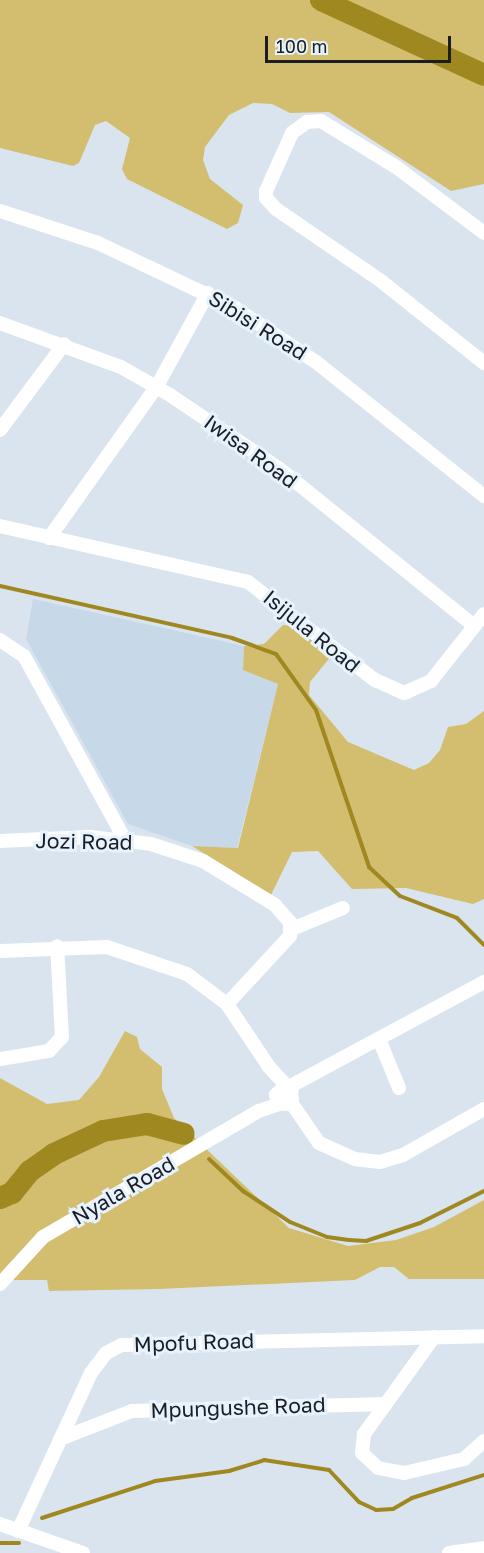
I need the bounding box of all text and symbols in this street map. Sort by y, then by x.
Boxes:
scale bar [268,24,454,62]
text: 100 m [276,35,327,57]
street label: Sibisi Road [204,285,312,365]
street label: Iwisa Road [200,409,302,493]
street label: Isijula Road [259,584,365,678]
street label: Jozi Road [35,828,133,854]
street label: Nyala Road [67,1151,179,1229]
street label: Mpofu Road [133,1327,255,1357]
street label: Mpungushe Road [150,1391,326,1423]

